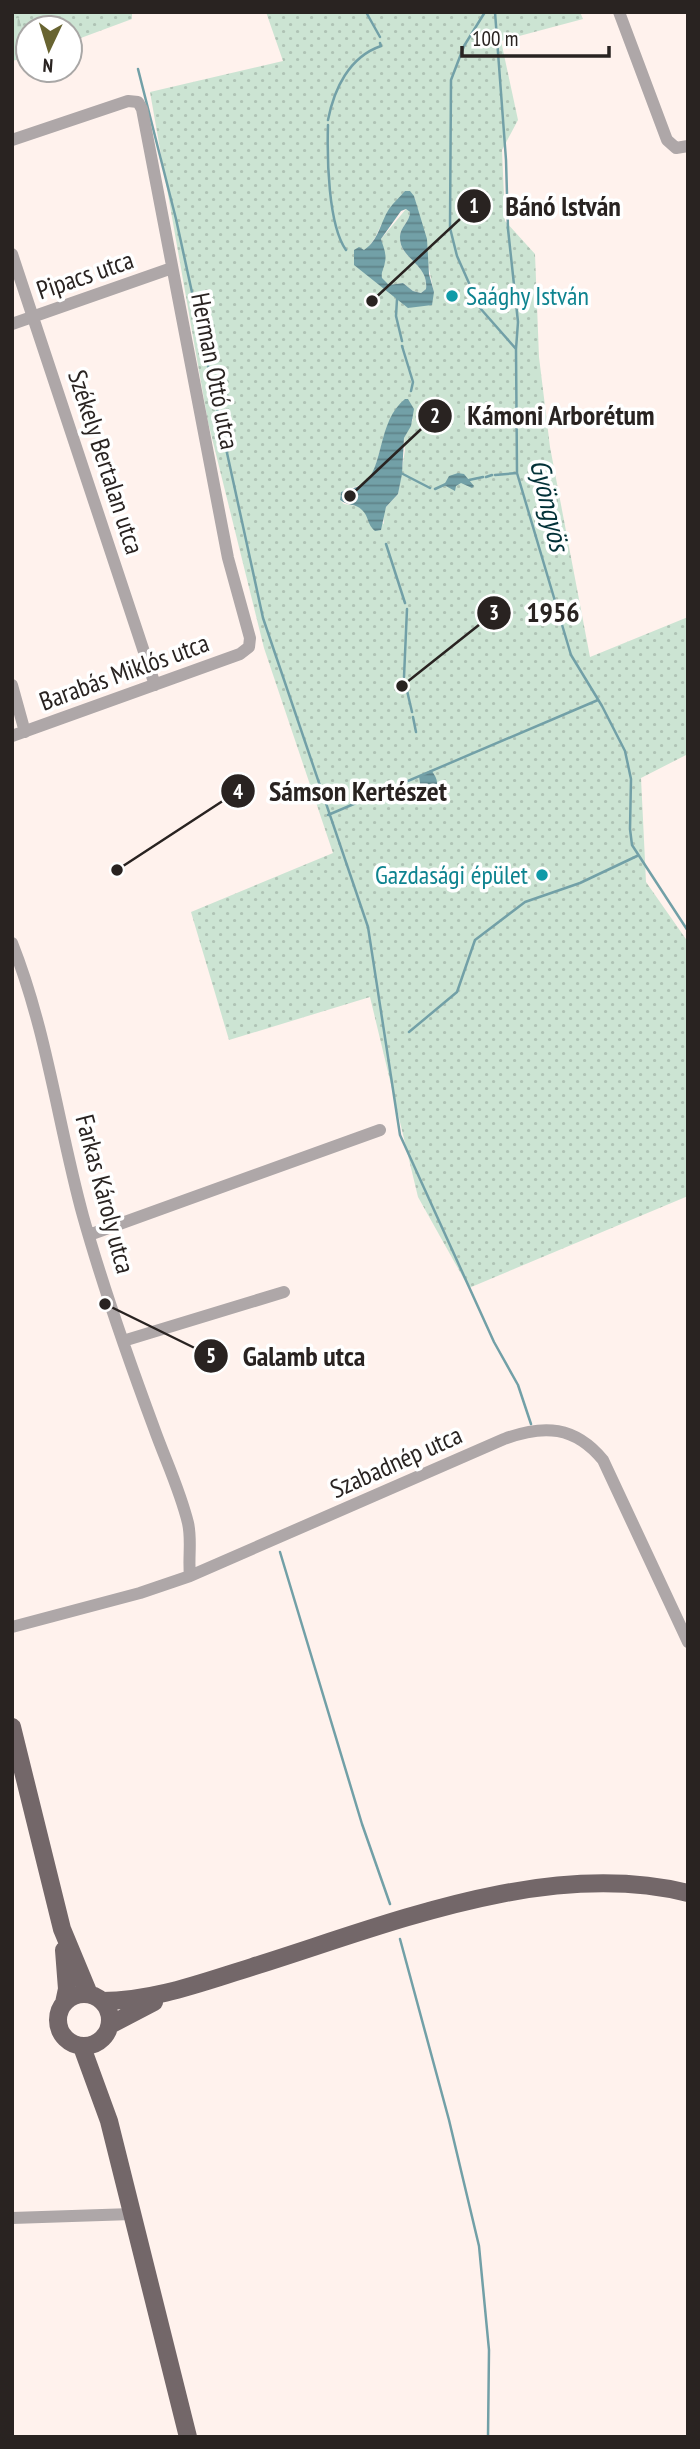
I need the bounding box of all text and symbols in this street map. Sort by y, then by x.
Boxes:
north arrow [14,14,84,84]
scale bar [462,14,609,58]
text: 100 m [472,25,518,52]
text: N [42,54,54,78]
callout: Bánó lstván [456,181,635,230]
text: Bánó lstván [505,187,621,224]
text: 1 [469,192,479,219]
street label: Pipacs utca [32,243,138,306]
place label: Saághy István [466,279,589,312]
marker: Saághy István [444,288,460,304]
street label: Herman Ottó utca [184,290,247,452]
street label: Székely Bertalan utca [61,366,152,558]
callout: Kámoni Arborétum [418,391,669,440]
text: Kámoni Arborétum [467,396,655,433]
text: 2 [430,402,440,429]
water label: Gyöngyös [522,455,580,557]
callout: 1956 [477,588,593,637]
text: 1956 [526,593,580,630]
text: 3 [489,599,499,626]
street label: Barabás Miklós utca [35,626,213,717]
callout: Sámson Kertészet [220,767,461,816]
text: Sámson Kertészet [269,772,447,809]
text: 4 [233,778,243,805]
place label: Gazdasági épület [375,858,528,891]
marker: Gazdasági épület [534,867,550,883]
street label: Farkas Károly utca [68,1111,143,1277]
callout: Galamb utca [193,1332,379,1381]
text: Galamb utca [243,1337,365,1374]
text: 5 [206,1342,216,1369]
street label: Szabadnép utca [325,1418,467,1505]

